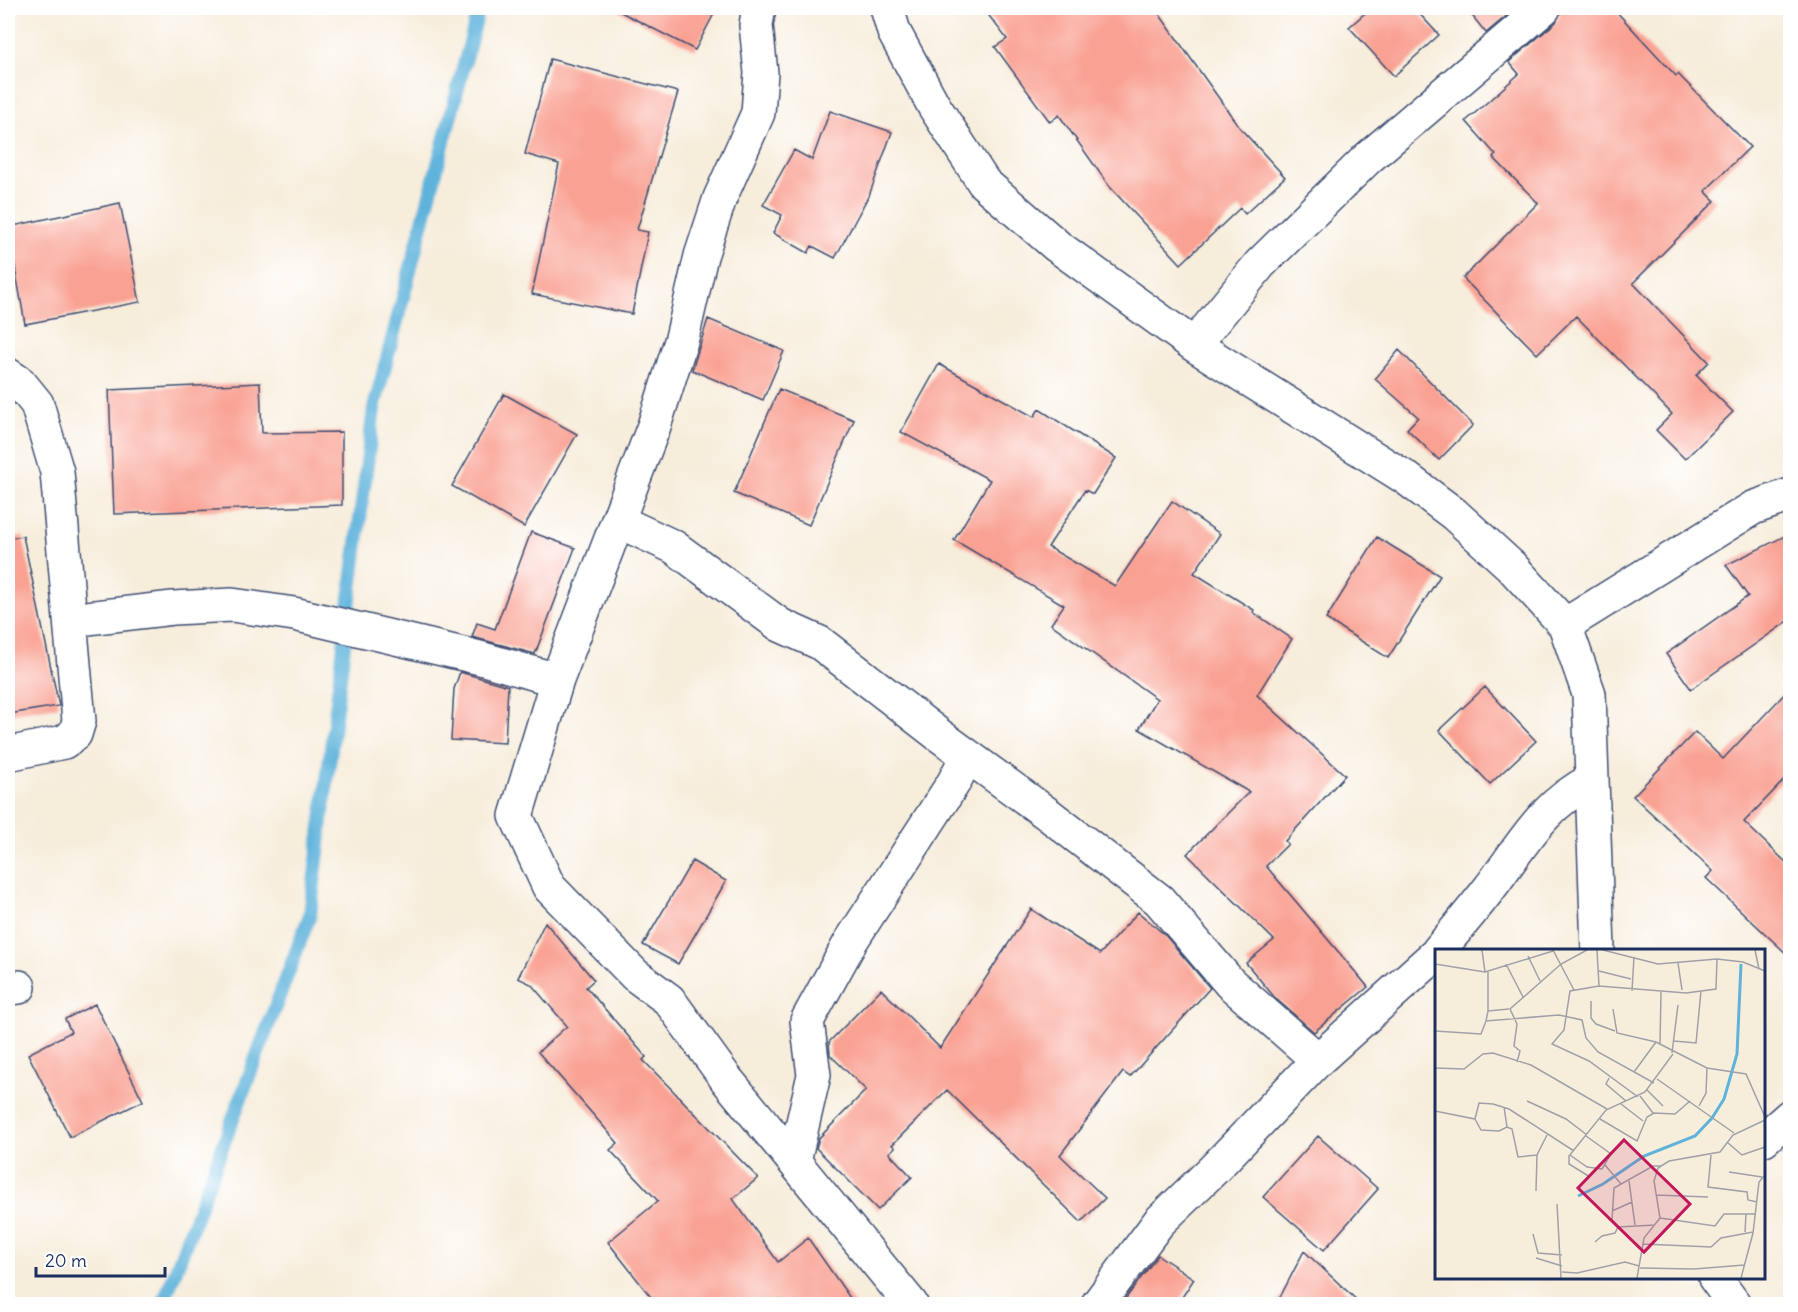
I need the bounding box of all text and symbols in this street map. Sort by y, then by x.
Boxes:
inset map [1435,949,1765,1279]
scale bar [36,1240,165,1278]
text: 20 m [45,1249,87,1272]

